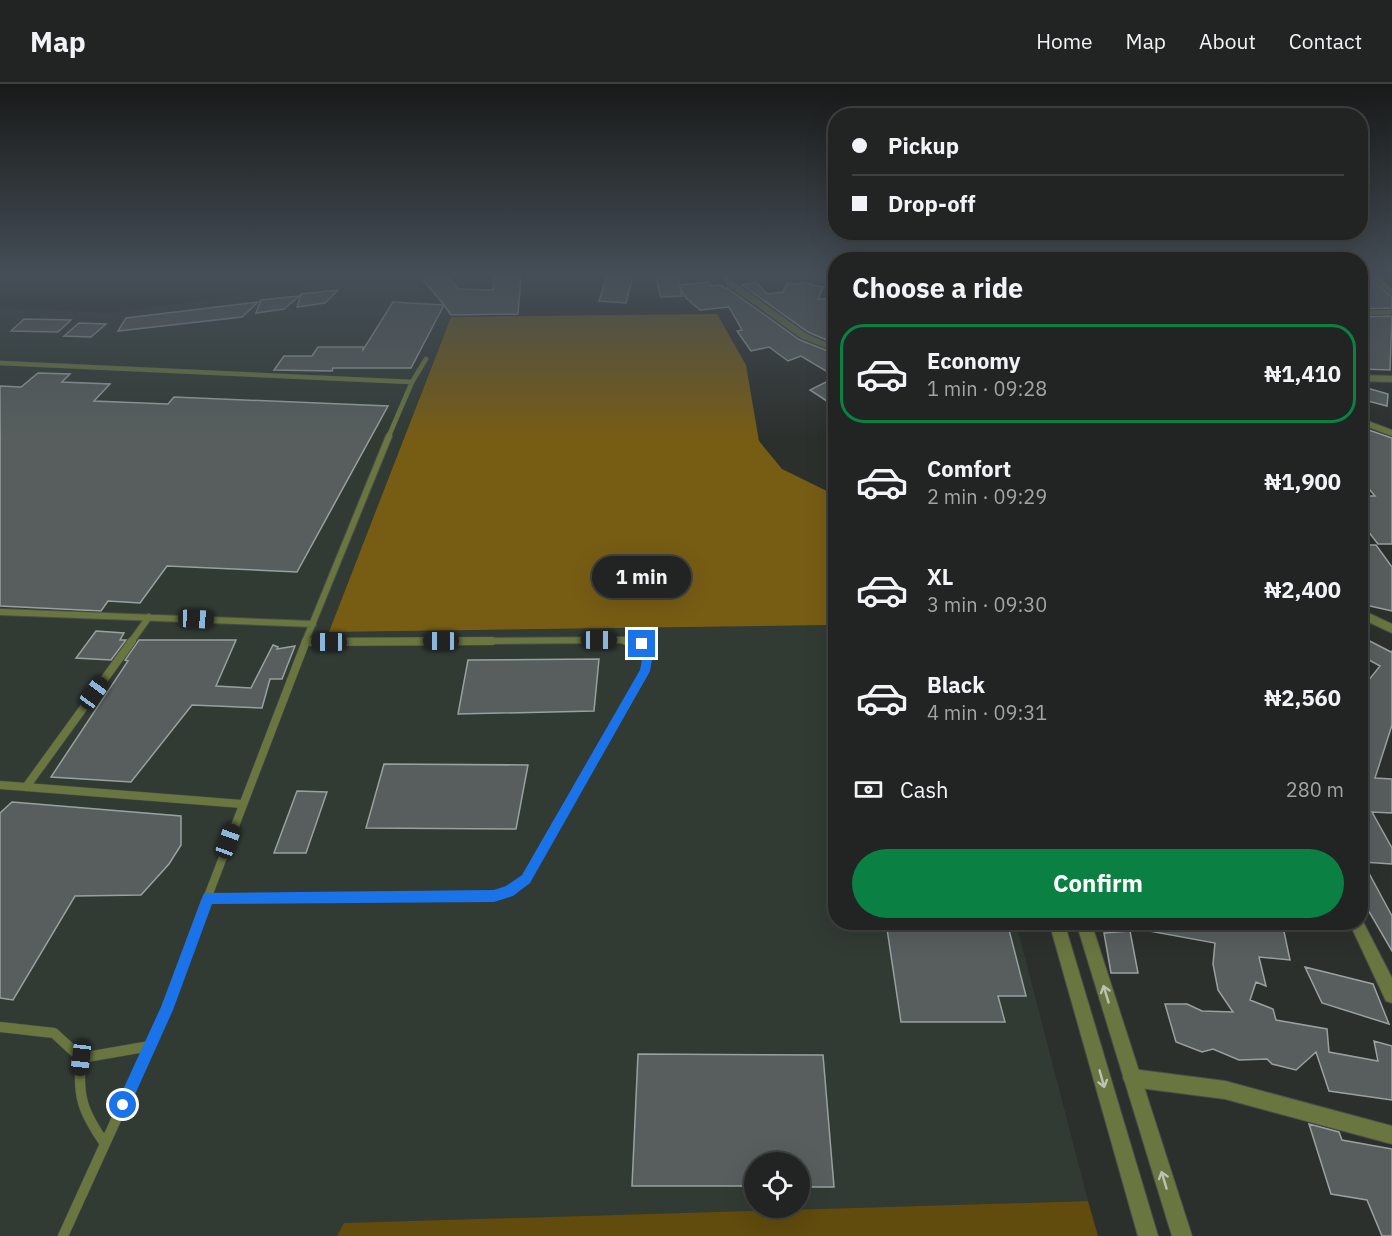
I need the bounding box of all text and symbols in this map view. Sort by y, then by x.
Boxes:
text: Map [30,23,86,60]
text: Home [1036,27,1093,55]
text: Map [1126,27,1166,55]
text: About [1199,27,1256,55]
text: Contact [1289,27,1362,55]
text: Pickup [888,131,959,160]
text: Drop-off [888,189,975,218]
text: Choose a ride [852,270,1023,305]
text: Economy [927,346,1021,375]
icon: car [855,347,909,401]
text: ₦1,410 [1264,359,1341,388]
text: 1 min · 09:28 [927,375,1047,402]
text: Comfort [927,454,1011,483]
icon: car [855,455,909,509]
text: ₦1,900 [1264,467,1341,496]
text: 2 min · 09:29 [927,483,1047,510]
callout: 1 min [592,557,692,599]
text: XL [927,562,953,591]
text: 1 min [615,563,668,590]
icon: car [855,563,909,617]
text: ₦2,400 [1264,575,1341,604]
text: 3 min · 09:30 [927,591,1047,618]
car [178,609,214,629]
route end [628,630,655,657]
car [581,631,617,649]
car [423,632,459,650]
car [311,633,347,651]
text: Black [927,670,985,699]
icon: car [855,671,909,725]
car [76,673,112,713]
text: ₦2,560 [1264,683,1341,712]
text: 4 min · 09:31 [927,699,1047,726]
icon: cash [852,773,885,806]
text: Cash [900,775,949,804]
text: 280 m [1286,776,1344,803]
car [213,821,243,861]
button: Confirm [852,849,1344,918]
one-way arrow [1100,985,1111,1004]
car [70,1039,92,1077]
one-way arrow [1097,1070,1108,1089]
route start [109,1091,136,1118]
map controls [744,1152,810,1218]
button: locate [744,1152,810,1218]
one-way arrow [1158,1171,1169,1190]

